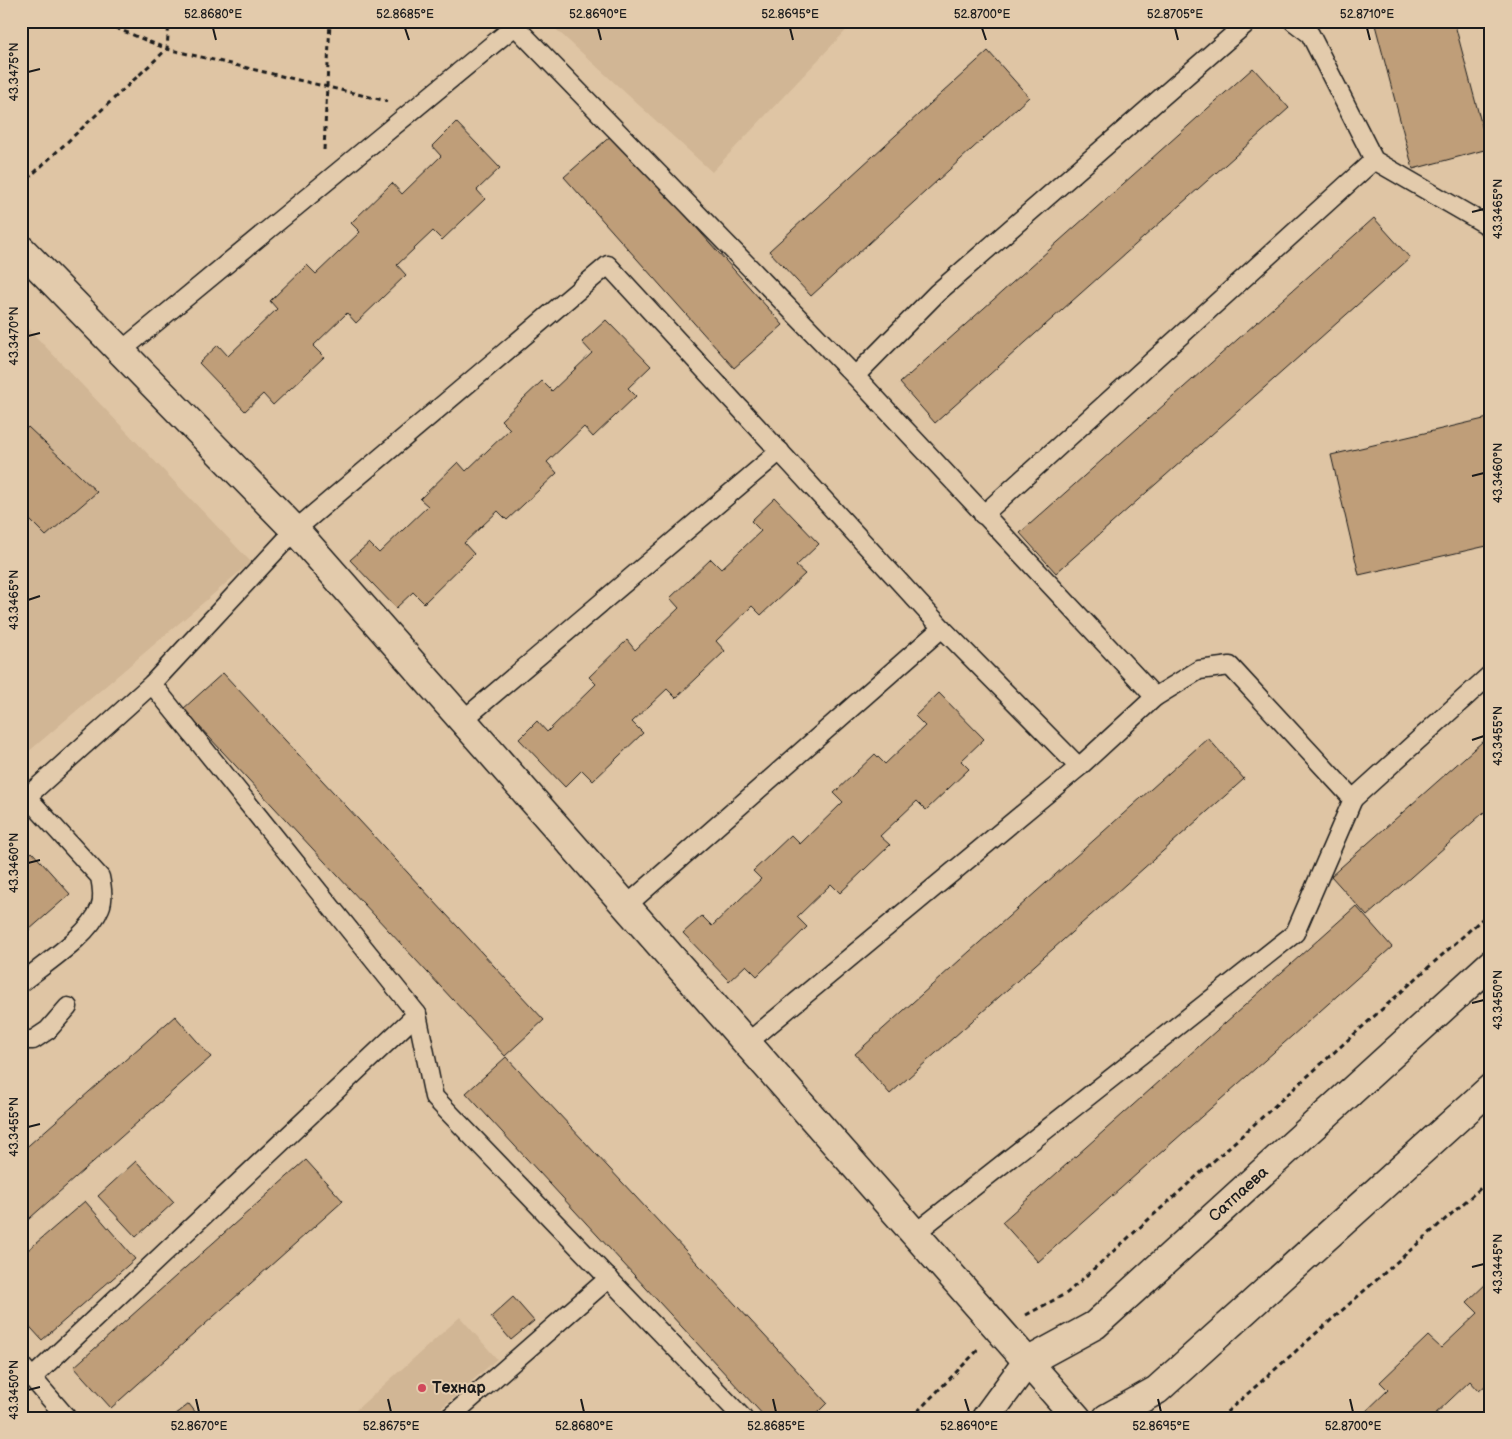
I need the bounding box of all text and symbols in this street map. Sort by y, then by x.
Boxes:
text: 52.8680°E [184,7,242,22]
text: 52.8685°E [376,7,434,22]
text: 52.8690°E [569,7,627,22]
text: 52.8695°E [761,7,819,22]
text: 52.8700°E [954,7,1010,22]
text: 52.8705°E [1147,7,1203,22]
text: 52.8710°E [1340,7,1394,22]
text: 43.3475°N [7,43,22,101]
text: 43.3465°N [1491,179,1506,239]
text: 43.3470°N [7,306,22,366]
text: 43.3460°N [1491,443,1506,503]
text: 43.3465°N [7,570,22,630]
text: 43.3455°N [1491,706,1506,766]
text: 43.3460°N [7,833,22,893]
text: 43.3450°N [1491,970,1506,1030]
text: 43.3455°N [7,1097,22,1157]
street label: Сатпаева [1205,1162,1272,1226]
text: 43.3445°N [1491,1234,1506,1294]
text: 43.3450°N [7,1360,22,1420]
place label: Технар [432,1379,486,1398]
marker: Технар [416,1382,428,1394]
text: 52.8670°E [170,1419,228,1434]
text: 52.8675°E [363,1419,419,1434]
text: 52.8680°E [555,1419,613,1434]
text: 52.8685°E [747,1419,805,1434]
text: 52.8690°E [940,1419,998,1434]
text: 52.8695°E [1132,1419,1190,1434]
text: 52.8700°E [1325,1419,1381,1434]

